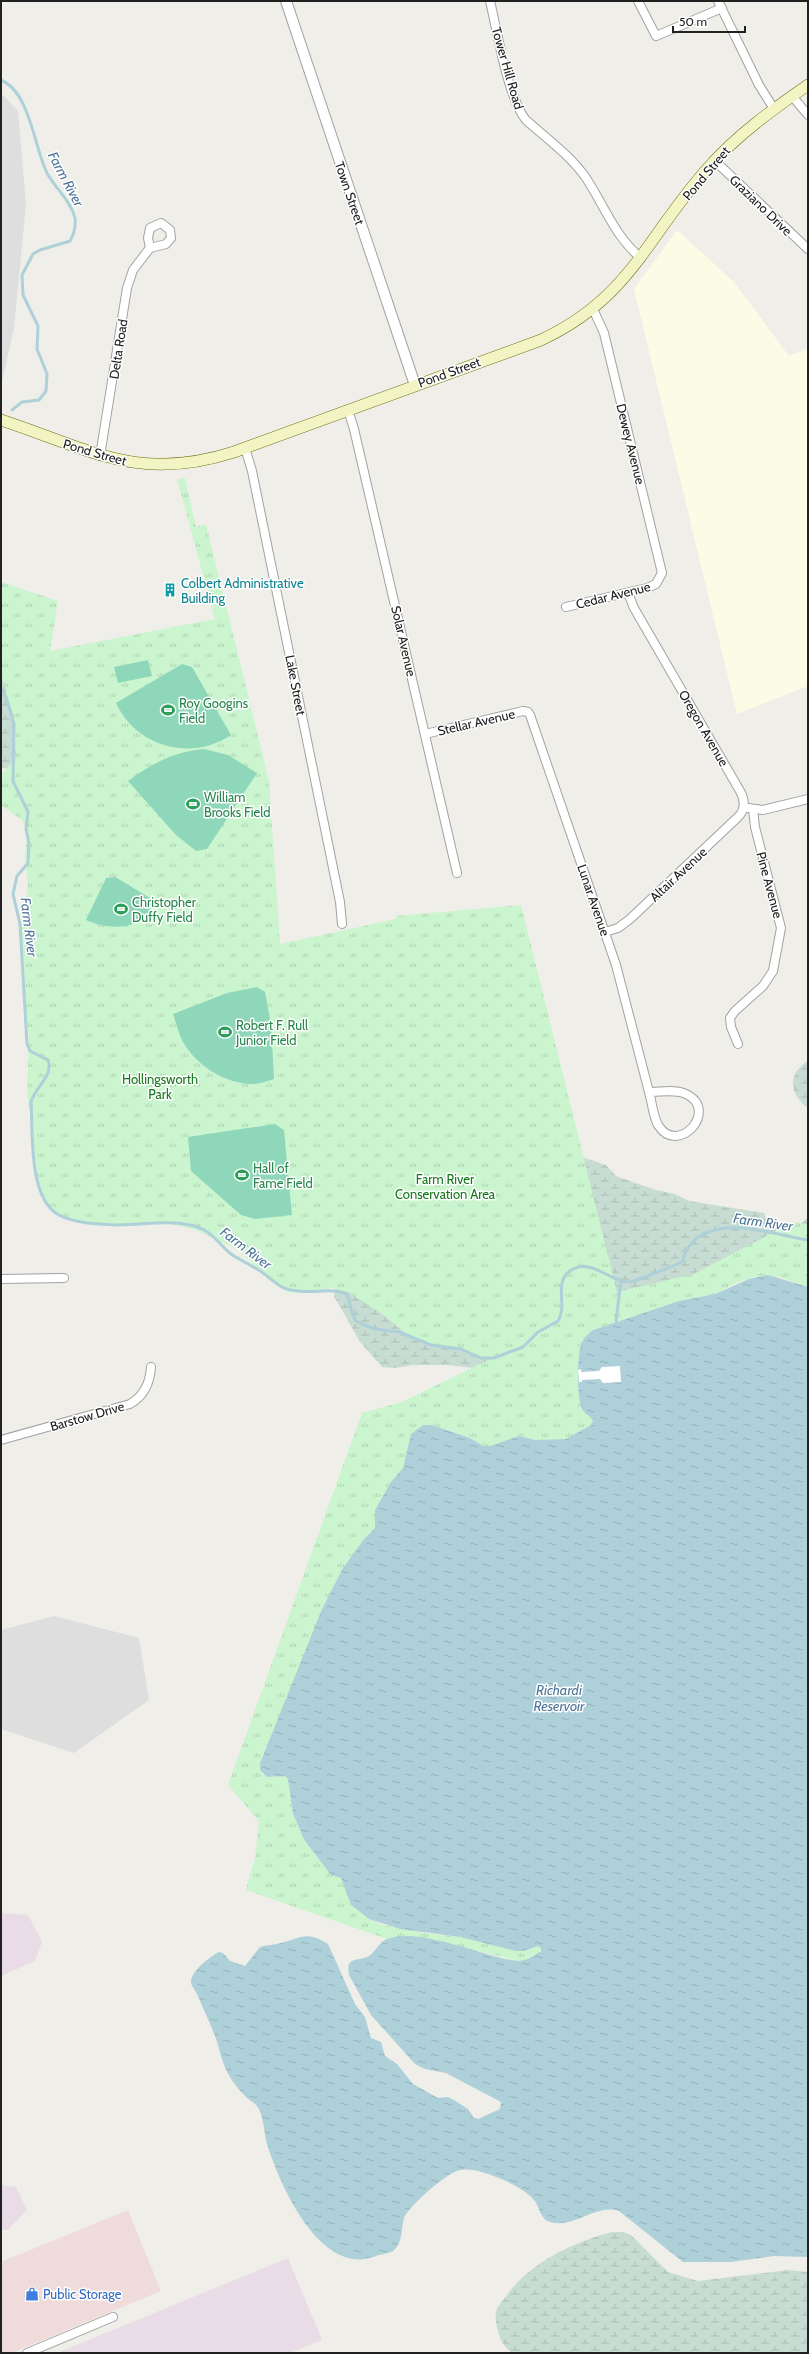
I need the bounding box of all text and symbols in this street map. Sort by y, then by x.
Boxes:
scale bar [673,8,745,34]
text: 50 m [679,14,707,29]
street label: Tower Hill Road [489,25,527,111]
street label: Pond Street [679,142,733,203]
water label: Farm River [44,148,88,210]
street label: Town Street [332,159,369,227]
street label: Graziano Drive [726,171,796,239]
street label: Delta Road [105,318,131,380]
street label: Pond Street [416,353,483,391]
street label: Dewey Avenue [613,402,649,486]
street label: Pond Street [61,435,129,469]
place label: Colbert Administrative Building [181,575,304,606]
street label: Cedar Avenue [574,578,652,612]
building icon: Colbert Administrative Building [162,582,178,598]
street label: Solar Avenue [388,604,420,678]
street label: Lake Street [282,653,310,717]
street label: Oregon Avenue [676,687,732,769]
place label: Roy Googins Field [179,695,249,726]
sports icon: Roy Googins Field [160,702,176,718]
street label: Stellar Avenue [436,705,517,739]
place label: William Brooks Field [204,789,270,820]
sports icon: William Brooks Field [185,796,201,812]
street label: Altair Avenue [646,843,710,905]
street label: Pine Avenue [753,850,787,920]
street label: Lunar Avenue [574,862,614,938]
place label: Christopher Duffy Field [132,894,197,925]
water label: Farm River [16,896,42,959]
sports icon: Christopher Duffy Field [113,901,129,917]
place label: Robert F. Rull Junior Field [235,1017,308,1048]
sports icon: Robert F. Rull Junior Field [217,1024,233,1040]
park label: Hollingsworth Park [122,1071,198,1102]
place label: Hall of Fame Field [253,1160,313,1191]
sports icon: Hall of Fame Field [234,1167,250,1183]
park label: Farm River Conservation Area [395,1171,496,1202]
water label: Farm River [732,1209,795,1235]
water label: Farm River [217,1223,276,1274]
street label: Barstow Drive [48,1398,126,1434]
water label: Richardi Reservoir [534,1681,585,1715]
shop icon: Public Storage [24,2286,40,2302]
place label: Public Storage [43,2286,122,2302]

